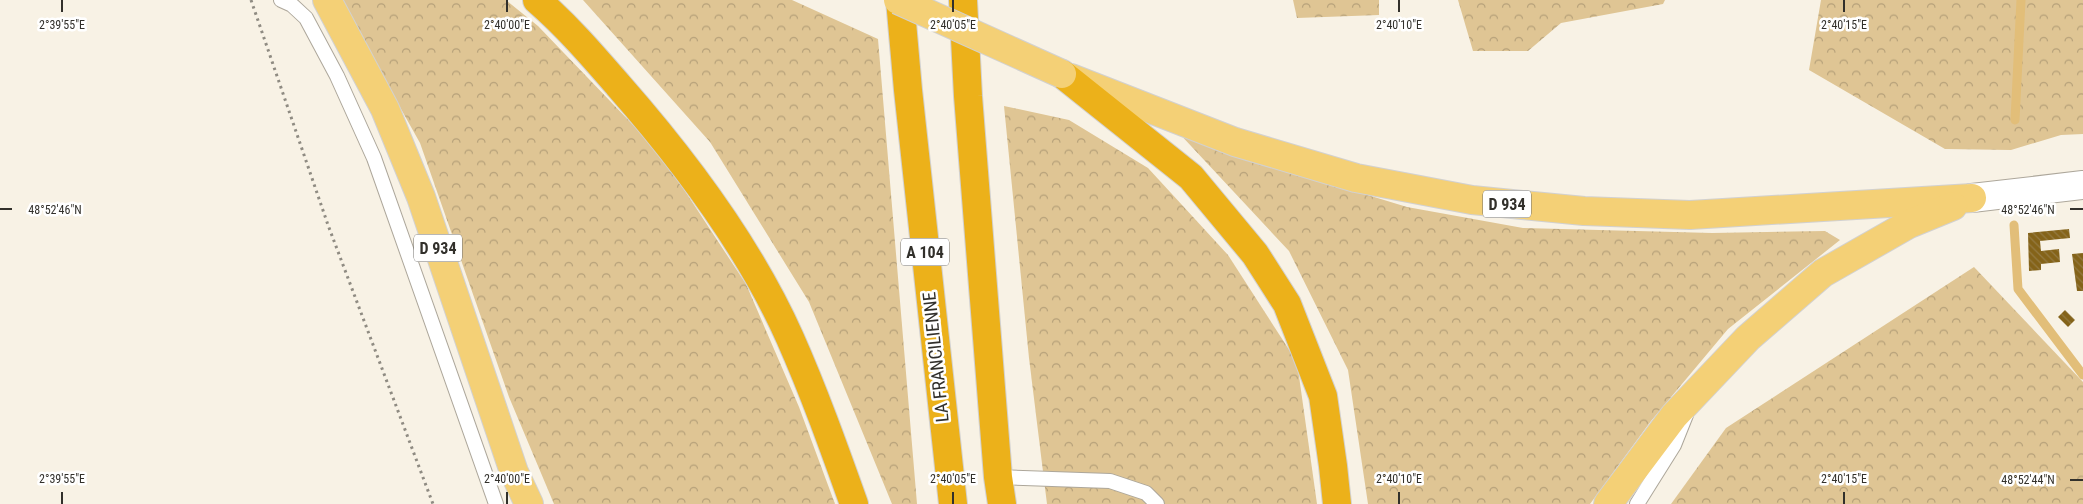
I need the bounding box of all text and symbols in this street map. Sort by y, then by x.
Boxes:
text: 2°39'55"E [39,18,85,32]
text: 2°40'00"E [484,18,530,32]
text: 2°40'05"E [930,18,976,32]
text: 2°40'10"E [1376,18,1422,32]
text: 2°40'15"E [1821,18,1867,32]
road number: D 934 [1483,190,1531,218]
text: 48°52'46"N [28,203,82,217]
text: 48°52'46"N [2001,203,2055,217]
road number: D 934 [414,234,462,262]
road number: A 104 [901,238,949,266]
street label: LA FRANCILIENNE [918,291,953,423]
text: 2°39'55"E [39,472,85,486]
text: 2°40'00"E [484,472,530,486]
text: 2°40'05"E [930,472,976,486]
text: 2°40'10"E [1376,472,1422,486]
text: 2°40'15"E [1821,472,1867,486]
text: 48°52'44"N [2001,473,2055,487]

